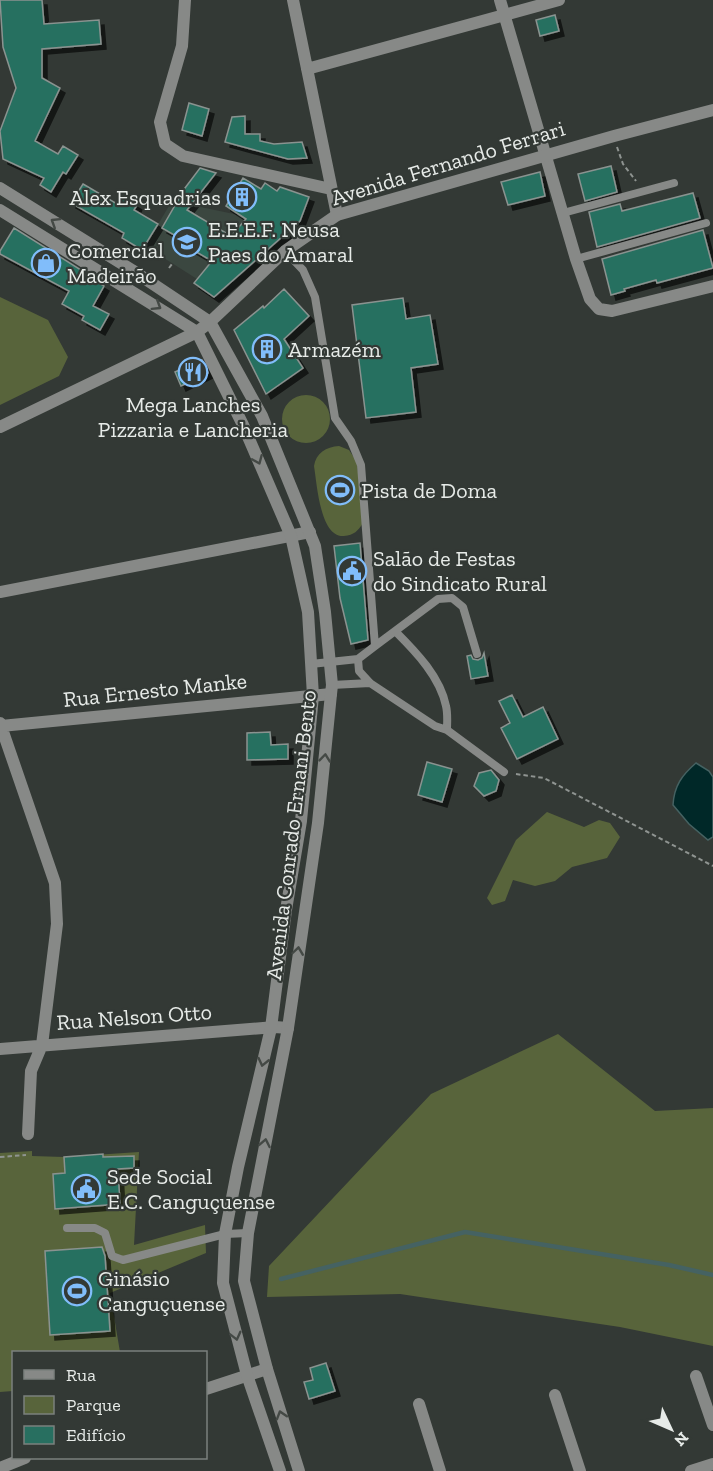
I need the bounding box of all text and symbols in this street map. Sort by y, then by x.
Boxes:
street label: Avenida Fernando Ferrari [328,115,568,211]
building icon: Alex Esquadrias [226,181,258,213]
place label: Alex Esquadrias [69,184,221,211]
place label: E.E.E.F. Neusa Paes do Amaral [208,216,354,268]
one-way arrow [51,218,61,230]
school or university icon: E.E.E.F. Neusa Paes do Amaral [171,226,203,258]
place label: Comercial Madeirão [67,237,164,289]
shop icon: Comercial Madeirão [30,247,62,279]
one-way arrow [151,299,161,311]
building icon: Armazém [251,333,283,365]
place label: Armazém [288,336,381,363]
restaurant icon: Mega Lanches Pizzaria e Lancheria [177,356,209,388]
place label: Mega Lanches Pizzaria e Lancheria [98,391,288,443]
one-way arrow [251,454,263,465]
sports icon: Pista de Doma [324,474,356,506]
place label: Pista de Doma [361,477,497,504]
place label: Salão de Festas do Sindicato Rural [373,545,547,597]
public building icon: Salão de Festas do Sindicato Rural [336,555,368,587]
street label: Rua Ernesto Manke [62,667,248,713]
street label: Avenida Conrado Ernani Bento [260,688,322,982]
one-way arrow [318,753,331,763]
one-way arrow [292,947,304,956]
street label: Rua Nelson Otto [55,998,213,1036]
one-way arrow [257,1057,270,1067]
one-way arrow [258,1138,271,1148]
place label: Sede Social E.C. Canguçuense [107,1163,275,1215]
public building icon: Sede Social E.C. Canguçuense [70,1173,102,1205]
place label: Ginásio Canguçuense [98,1265,225,1317]
sports icon: Ginásio Canguçuense [61,1275,93,1307]
one-way arrow [229,1330,242,1340]
legend [12,1351,207,1459]
text: Rua [66,1364,96,1386]
text: Parque [66,1394,121,1416]
north arrow [641,1399,701,1459]
one-way arrow [276,1411,288,1421]
text: Edifício [66,1424,126,1446]
text: N [670,1428,692,1450]

